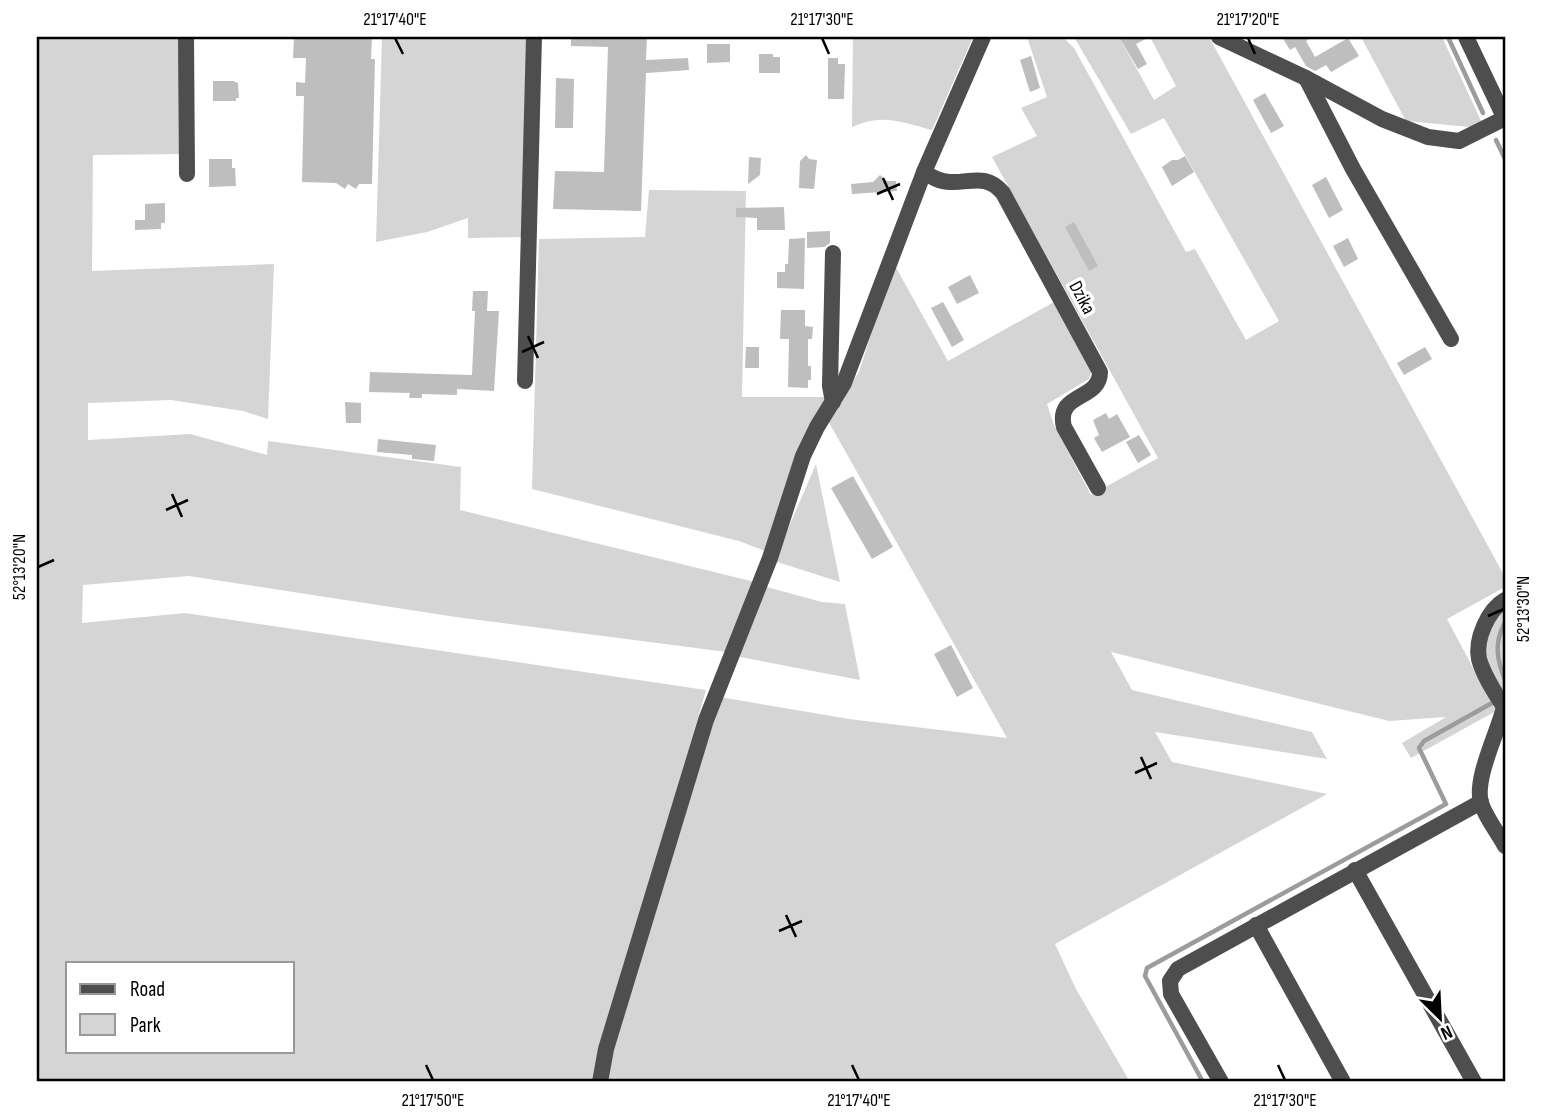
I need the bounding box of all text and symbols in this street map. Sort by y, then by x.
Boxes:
text: 21°17'40"E [363,9,427,30]
text: 21°17'30"E [790,9,854,30]
text: 21°17'20"E [1216,9,1280,30]
street label: Dzika [1063,277,1100,318]
text: 52°13'20"N [9,534,30,600]
text: 52°13'30"N [1513,576,1534,642]
legend [66,962,294,1052]
text: Road [130,977,165,1002]
north arrow [1406,982,1476,1052]
text: Park [130,1013,161,1038]
text: N [1437,1020,1456,1045]
text: 21°17'50"E [401,1090,465,1111]
text: 21°17'40"E [827,1090,891,1111]
text: 21°17'30"E [1253,1090,1317,1111]

